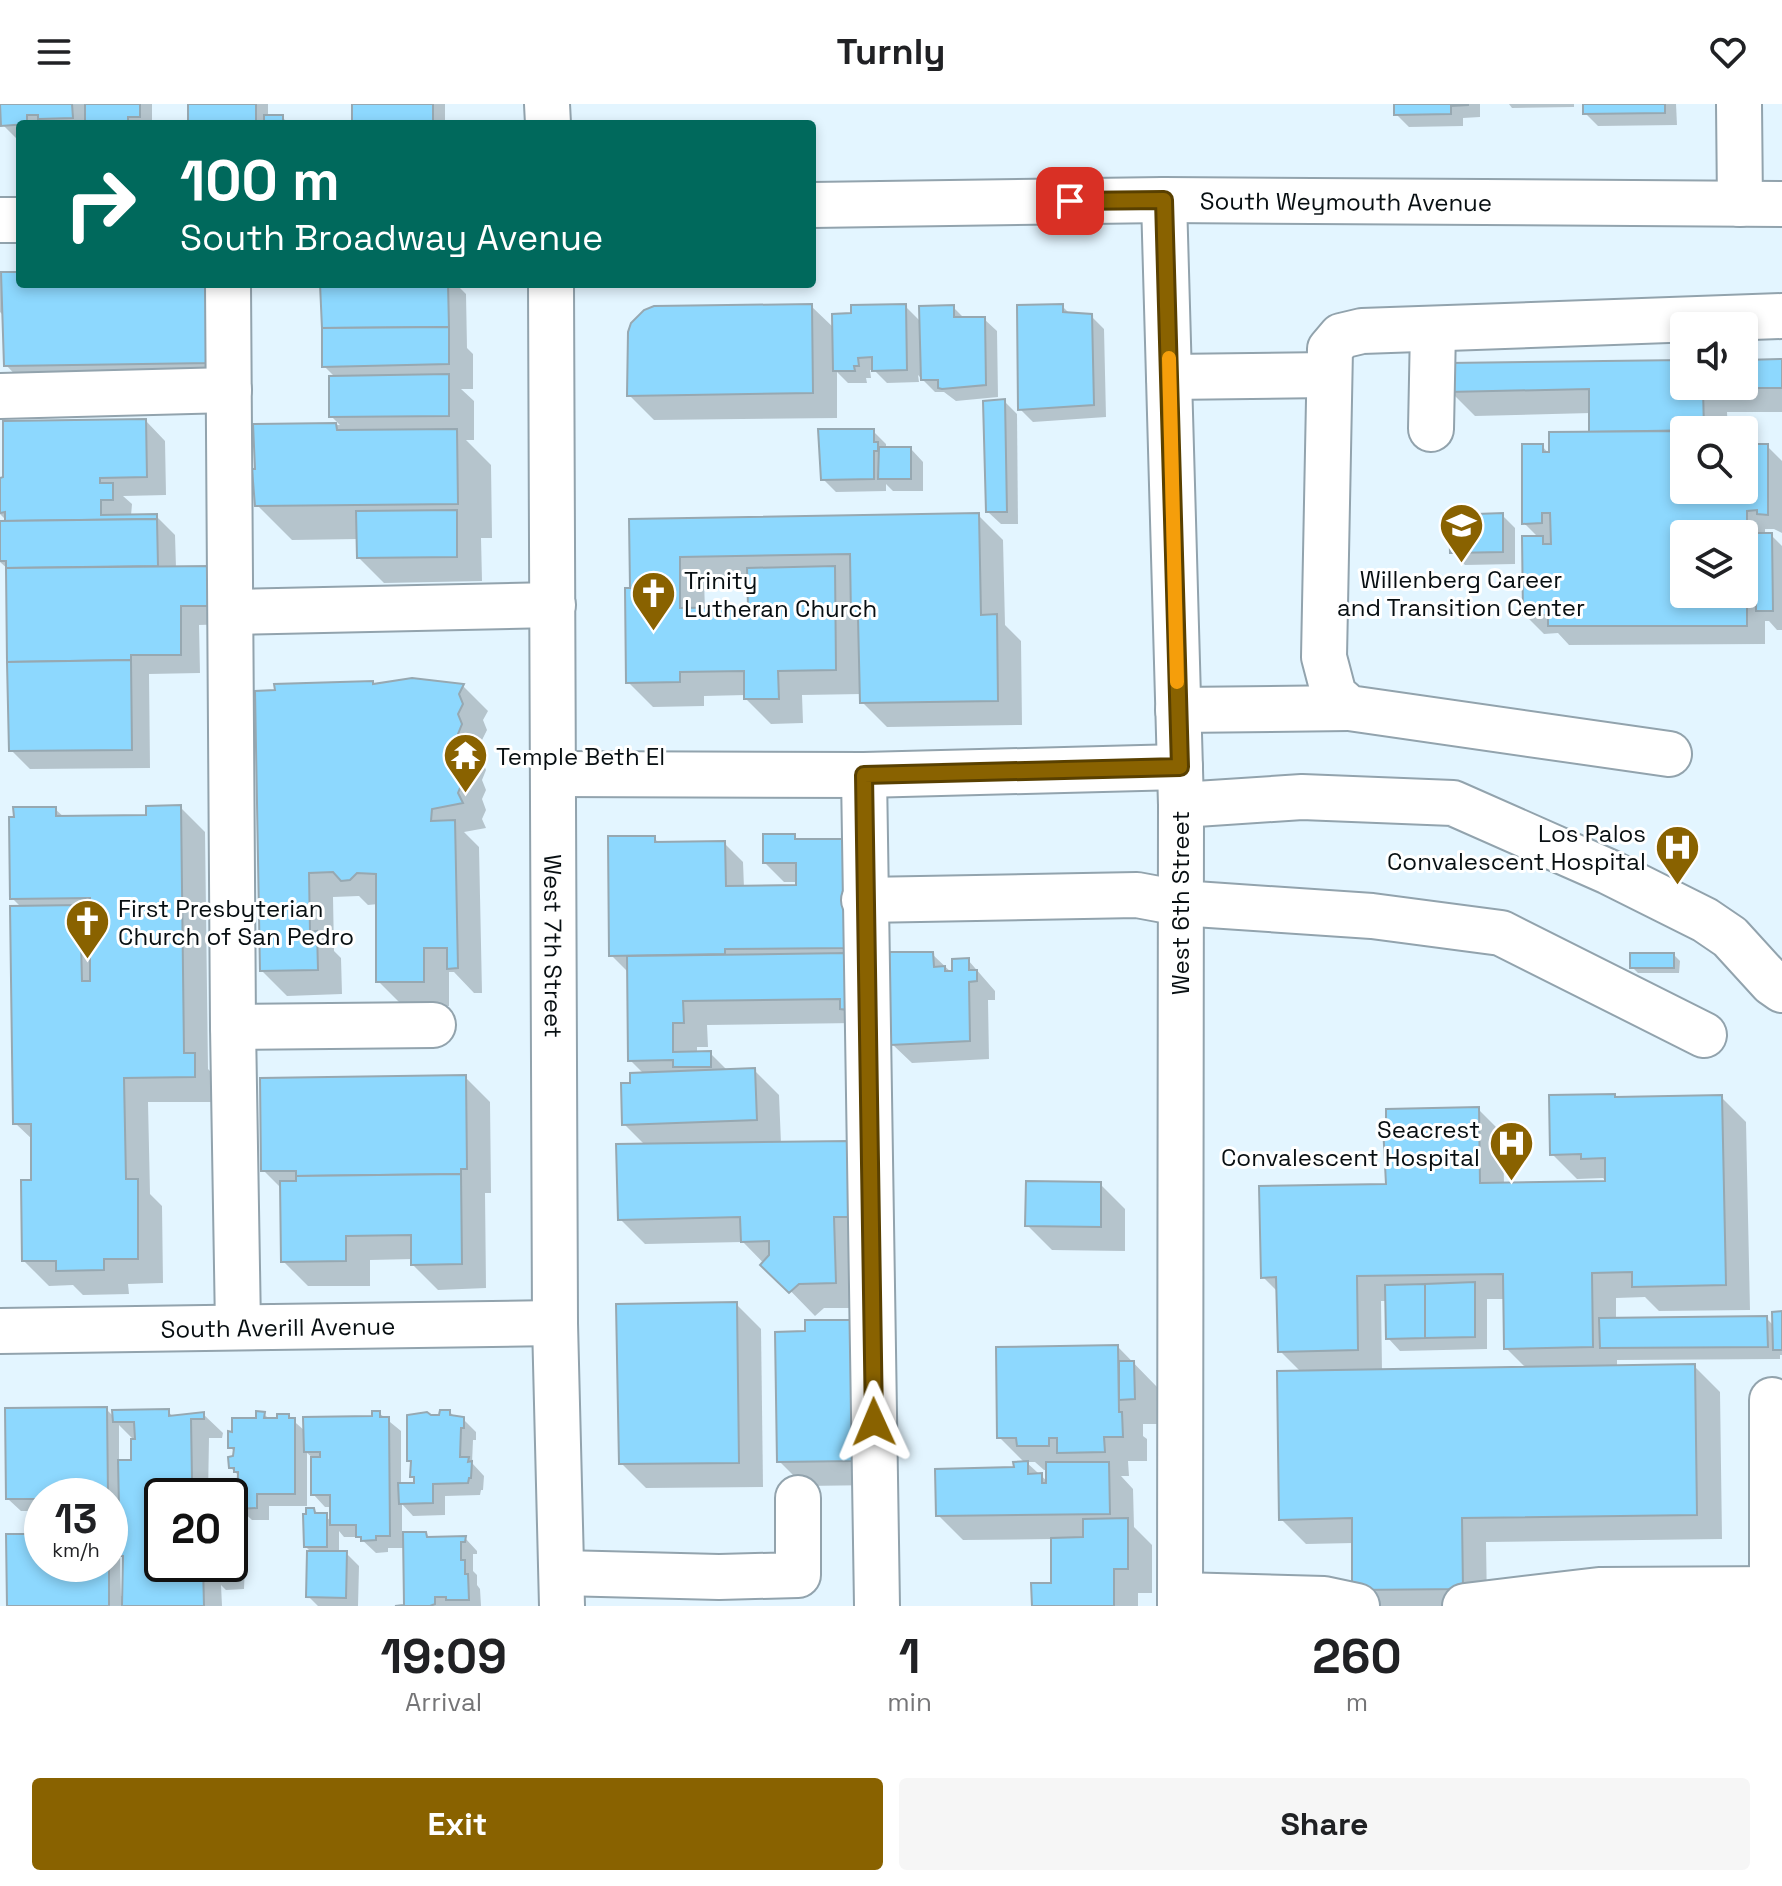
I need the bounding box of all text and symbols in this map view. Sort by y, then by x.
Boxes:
text: Turnly [837,29,945,75]
icon: menu [32,30,76,74]
icon: heart [1706,30,1750,74]
text: 100 m [180,145,340,216]
icon: right [48,152,152,256]
pin [1036,167,1104,235]
icon: arrive [1048,179,1092,223]
street label: South Weymouth Avenue [1200,185,1492,218]
text: South Broadway Avenue [180,215,603,261]
map controls [1670,312,1758,608]
button: sound [1670,312,1758,400]
button: search [1670,416,1758,504]
school or university icon: Willenberg Career and Transition Center [1437,501,1485,564]
button: layers [1670,520,1758,608]
place label: Willenberg Career and Transition Center [1337,564,1585,623]
place label: Trinity Lutheran Church [684,565,877,624]
church icon: Trinity Lutheran Church [629,570,677,633]
temple icon: Temple Beth El [441,732,489,795]
place label: Temple Beth El [496,741,665,772]
street label: West 6th Street [1165,811,1196,995]
place label: Los Palos Convalescent Hospital [1387,818,1646,877]
hospital icon: Los Palos Convalescent Hospital [1653,823,1701,886]
street label: West 7th Street [538,854,569,1038]
place label: First Presbyterian Church of San Pedro [118,893,354,952]
church icon: First Presbyterian Church of San Pedro [63,898,111,961]
place label: Seacrest Convalescent Hospital [1221,1114,1480,1173]
hospital icon: Seacrest Convalescent Hospital [1487,1119,1535,1182]
street label: South Averill Avenue [160,1310,396,1344]
position arrow [832,1380,916,1464]
speed limit sign: 20 [144,1478,248,1582]
text: 13 [55,1494,97,1545]
text: km/h [52,1537,100,1563]
text: 19:09 [380,1626,507,1687]
text: 1 [899,1626,920,1687]
text: 260 [1312,1626,1402,1687]
text: Arrival [405,1685,482,1719]
text: min [887,1685,932,1719]
text: m [1346,1685,1368,1719]
button: Exit [32,1778,883,1870]
button: Share [899,1778,1750,1870]

